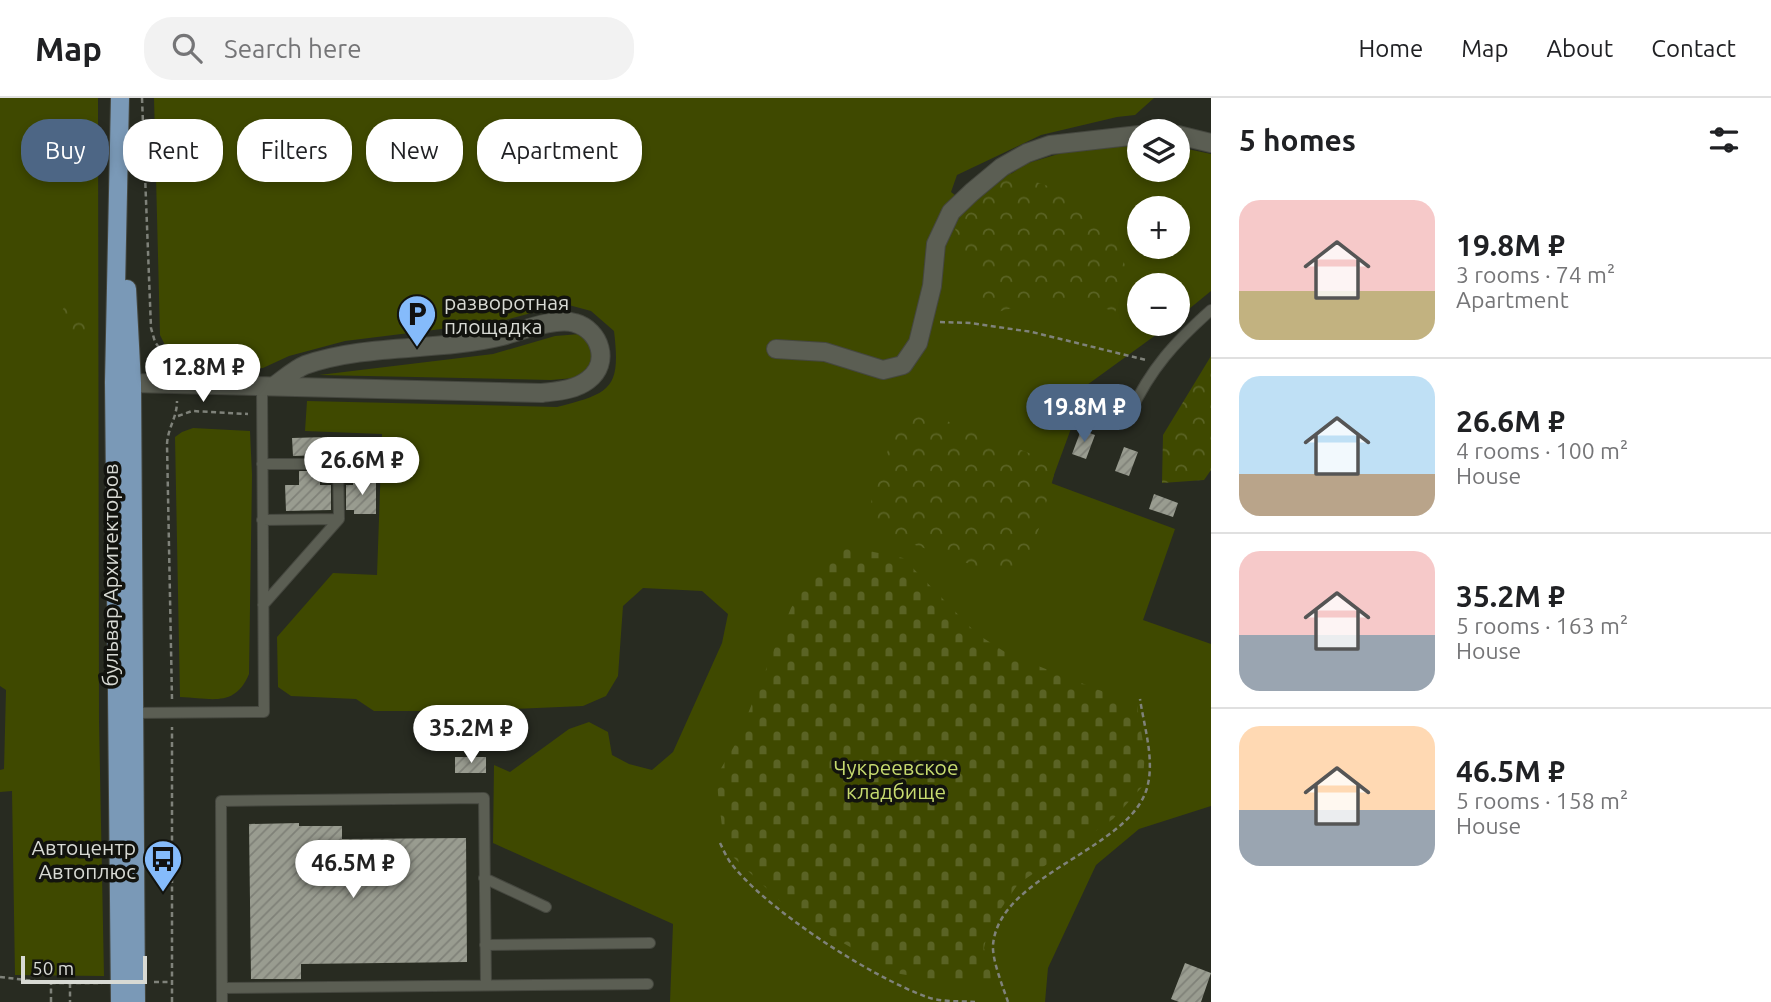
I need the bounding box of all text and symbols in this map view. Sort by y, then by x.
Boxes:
search box [144,17,634,80]
icon: search [168,29,206,67]
text: Map [35,30,102,67]
text: Search here [224,34,362,63]
text: Home [1358,35,1423,62]
text: Map [1461,35,1508,62]
text: About [1546,35,1613,62]
text: Contact [1651,35,1736,62]
chip: Buy [21,119,109,182]
chip: Rent [123,119,223,182]
chip: Filters [237,119,352,182]
chip: New [366,119,463,182]
chip: Apartment [477,119,642,182]
map controls [1127,119,1190,336]
button: layers [1127,119,1190,182]
icon: filters [1705,121,1743,159]
text: 5 homes [1239,123,1356,157]
button: + [1127,196,1190,259]
icon: home [1295,228,1379,312]
text: 19.8M ₽ [1456,228,1565,262]
text: 3 rooms · 74 m² [1456,262,1615,287]
button: − [1127,273,1190,336]
text: Apartment [1456,287,1569,312]
place label: разворотная площадка [444,290,569,338]
parking icon: разворотная площадка [396,293,438,348]
pin: 12.8M ₽ [138,344,268,404]
text: 12.8M ₽ [161,354,245,379]
pin: 19.8M ₽ [1019,384,1149,444]
text: 19.8M ₽ [1042,394,1126,419]
icon: home [1295,404,1379,488]
text: 26.6M ₽ [1456,404,1565,438]
pin: 26.6M ₽ [297,438,427,497]
text: 4 rooms · 100 m² [1456,438,1628,463]
text: 26.6M ₽ [320,447,404,472]
street label: бульвар Архитекторов [98,463,122,687]
text: House [1456,463,1521,488]
icon: home [1295,579,1379,663]
text: 35.2M ₽ [1456,579,1565,613]
text: 5 rooms · 163 m² [1456,613,1628,638]
text: House [1456,638,1521,663]
pin: 35.2M ₽ [406,706,536,765]
text: 35.2M ₽ [429,715,513,740]
icon: home [1295,754,1379,838]
text: 46.5M ₽ [1456,754,1565,788]
park label: Чукреевское кладбище [834,755,959,803]
text: 5 rooms · 158 m² [1456,788,1628,813]
text: House [1456,813,1521,838]
place label: Автоцентр Автоплюс [31,835,136,883]
bus stop icon: Автоцентр Автоплюс [142,838,184,893]
pin: 46.5M ₽ [288,840,418,900]
text: 46.5M ₽ [311,850,395,875]
scale bar [21,953,147,985]
text: 50 m [32,957,74,979]

